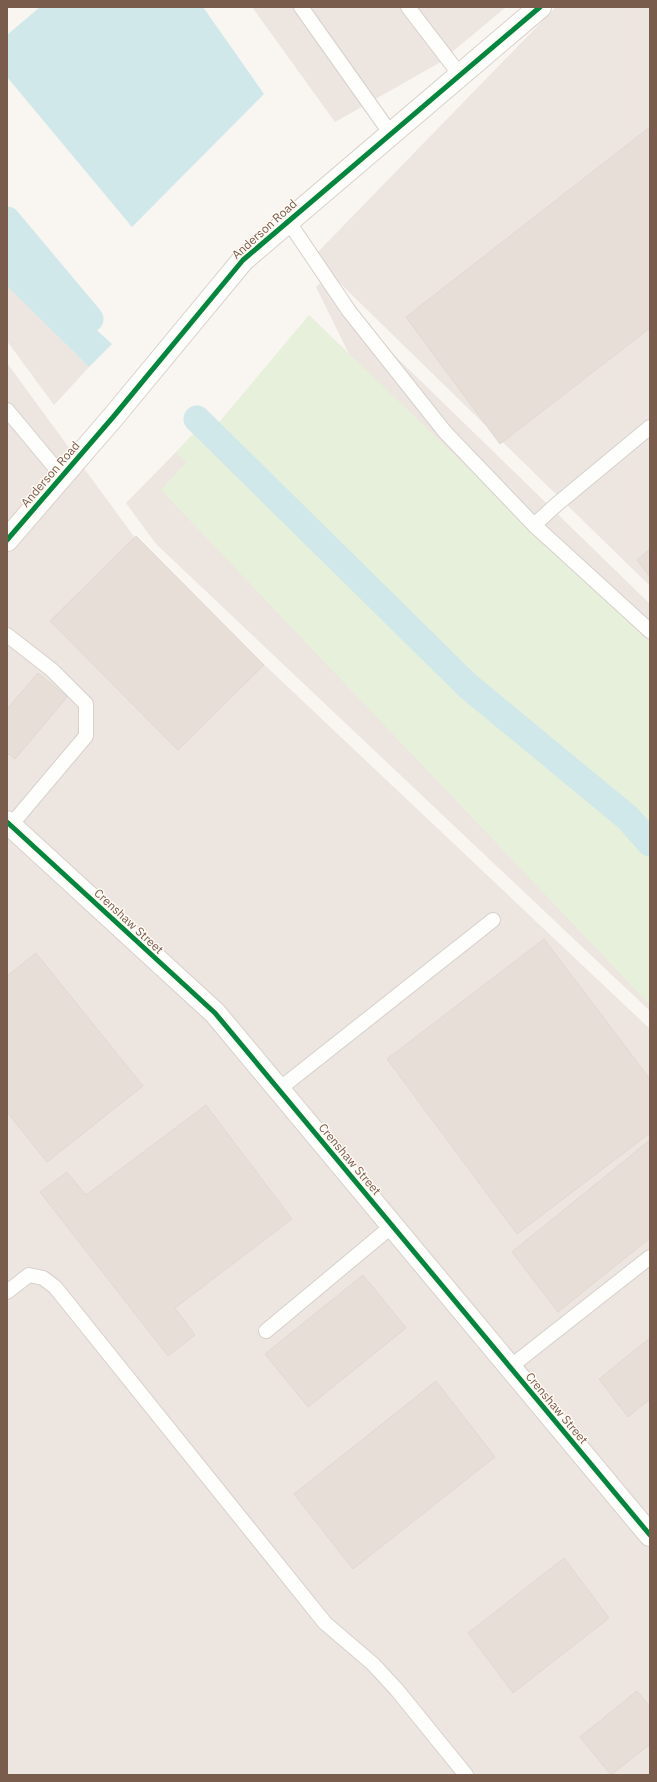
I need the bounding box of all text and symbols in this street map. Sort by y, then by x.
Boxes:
street label: Anderson Road [228,196,300,262]
street label: Anderson Road [17,438,83,510]
street label: Crenshaw Street [91,885,167,957]
street label: Crenshaw Street [316,1120,384,1198]
street label: Crenshaw Street [523,1369,591,1447]

